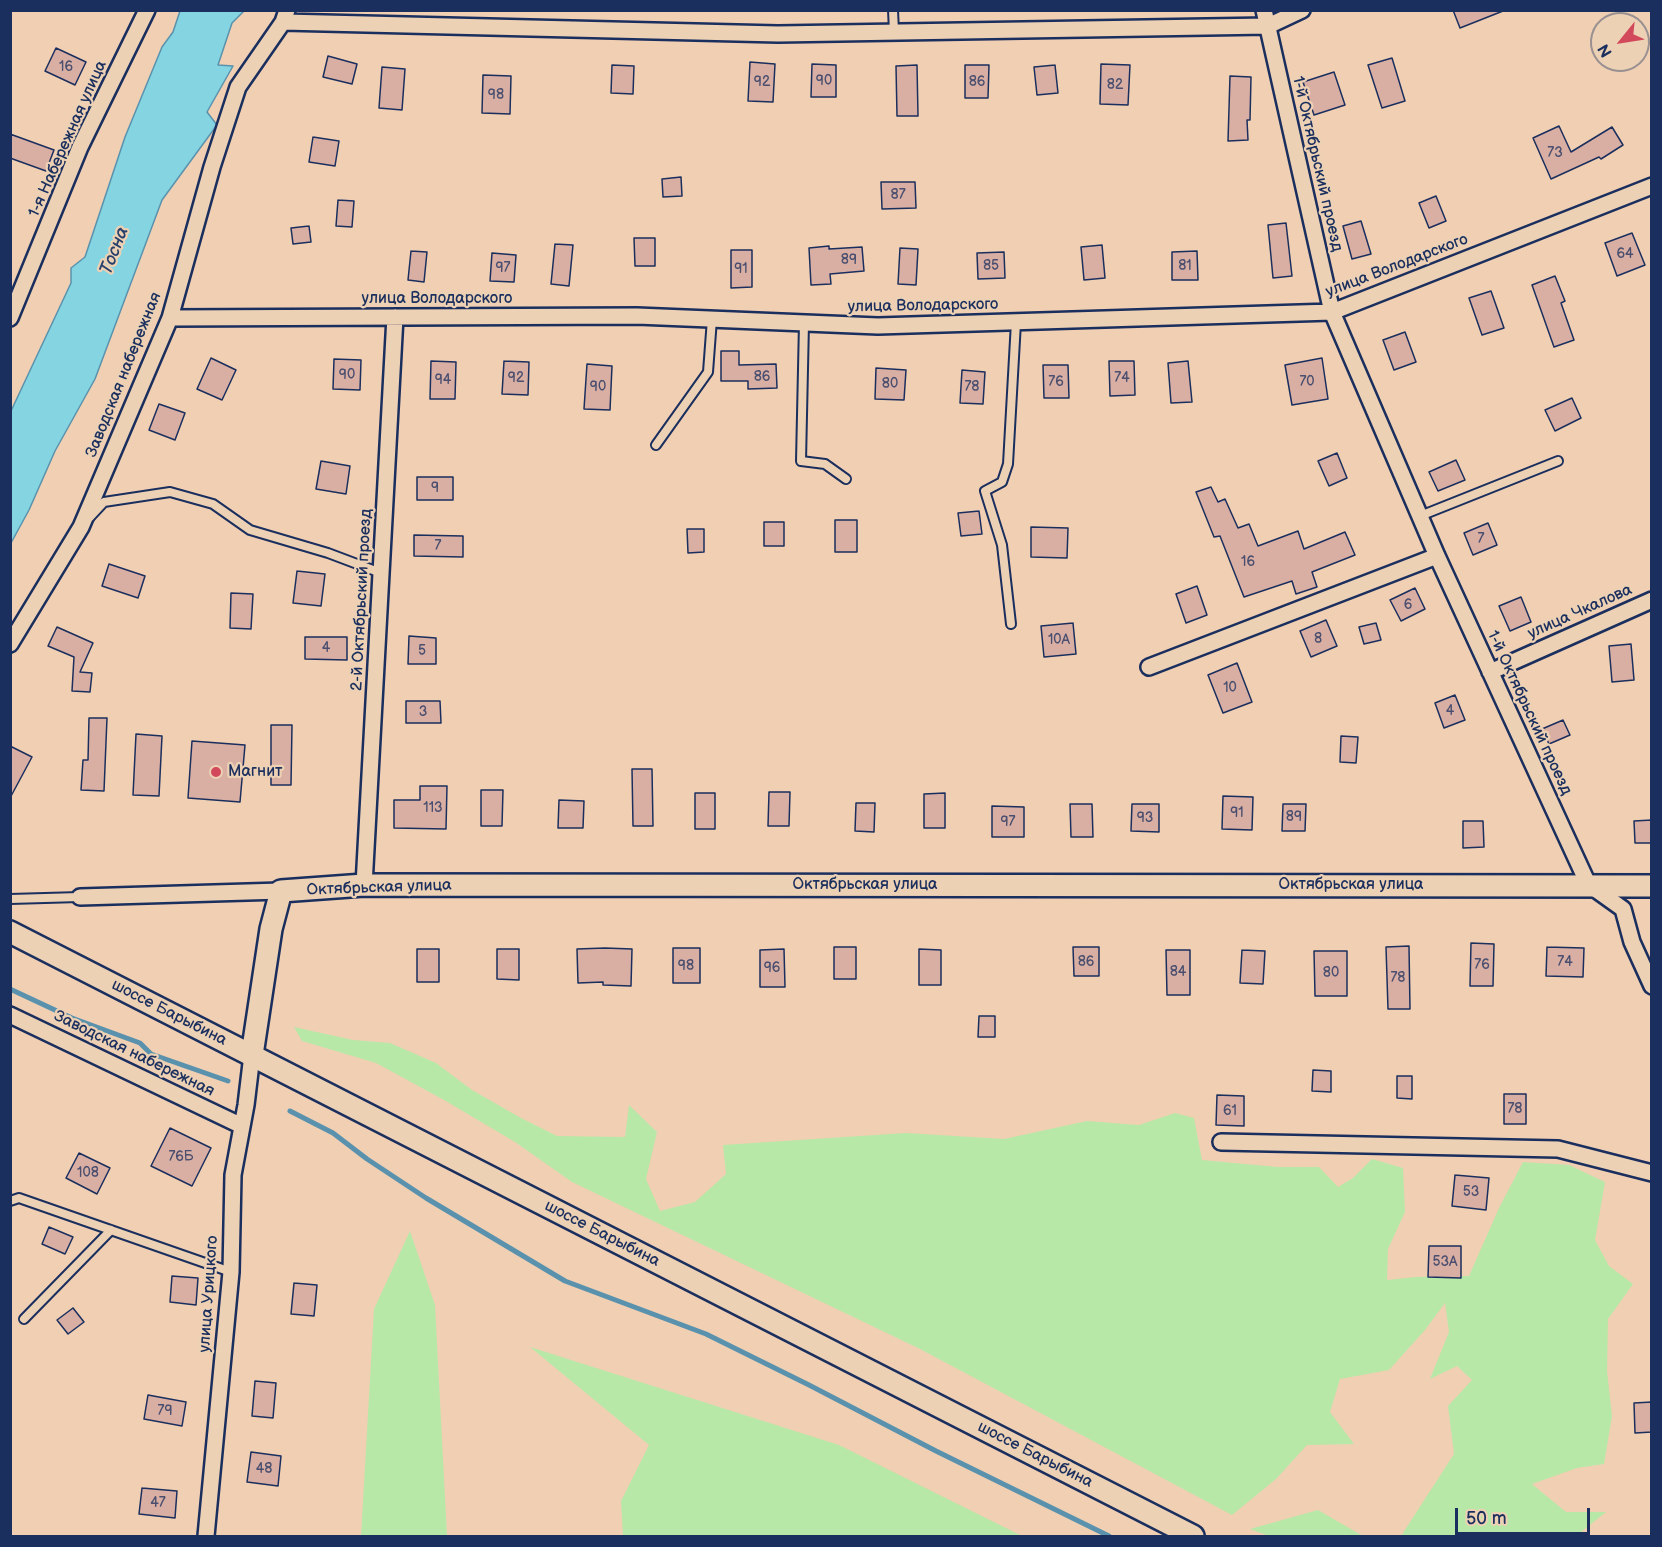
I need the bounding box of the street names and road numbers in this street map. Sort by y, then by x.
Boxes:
street label: 1-я Набережная улица [25,58,111,220]
street label: 1-й Октябрьский проезд [1287,74,1347,254]
street label: улица Володарского [1323,230,1471,302]
street label: улица Володарского [362,289,512,309]
street label: Заводская набережная [82,290,166,460]
street label: улица Володарского [847,295,999,317]
street label: 2-й Октябрьский проезд [348,508,376,692]
street label: улица Чкалова [1525,580,1635,644]
street label: 1-й Октябрьский проезд [1482,628,1576,798]
street label: Октябрьская улица [792,875,938,895]
street label: Октябрьская улица [1278,875,1424,895]
street label: Октябрьская улица [306,876,452,900]
street label: шоссе Барыбина [108,976,230,1050]
street label: Заводская набережная [51,1007,217,1101]
street label: шоссе Барыбина [541,1197,663,1271]
street label: улица Урицкого [195,1235,223,1353]
street label: шоссе Барыбина [974,1418,1096,1492]

